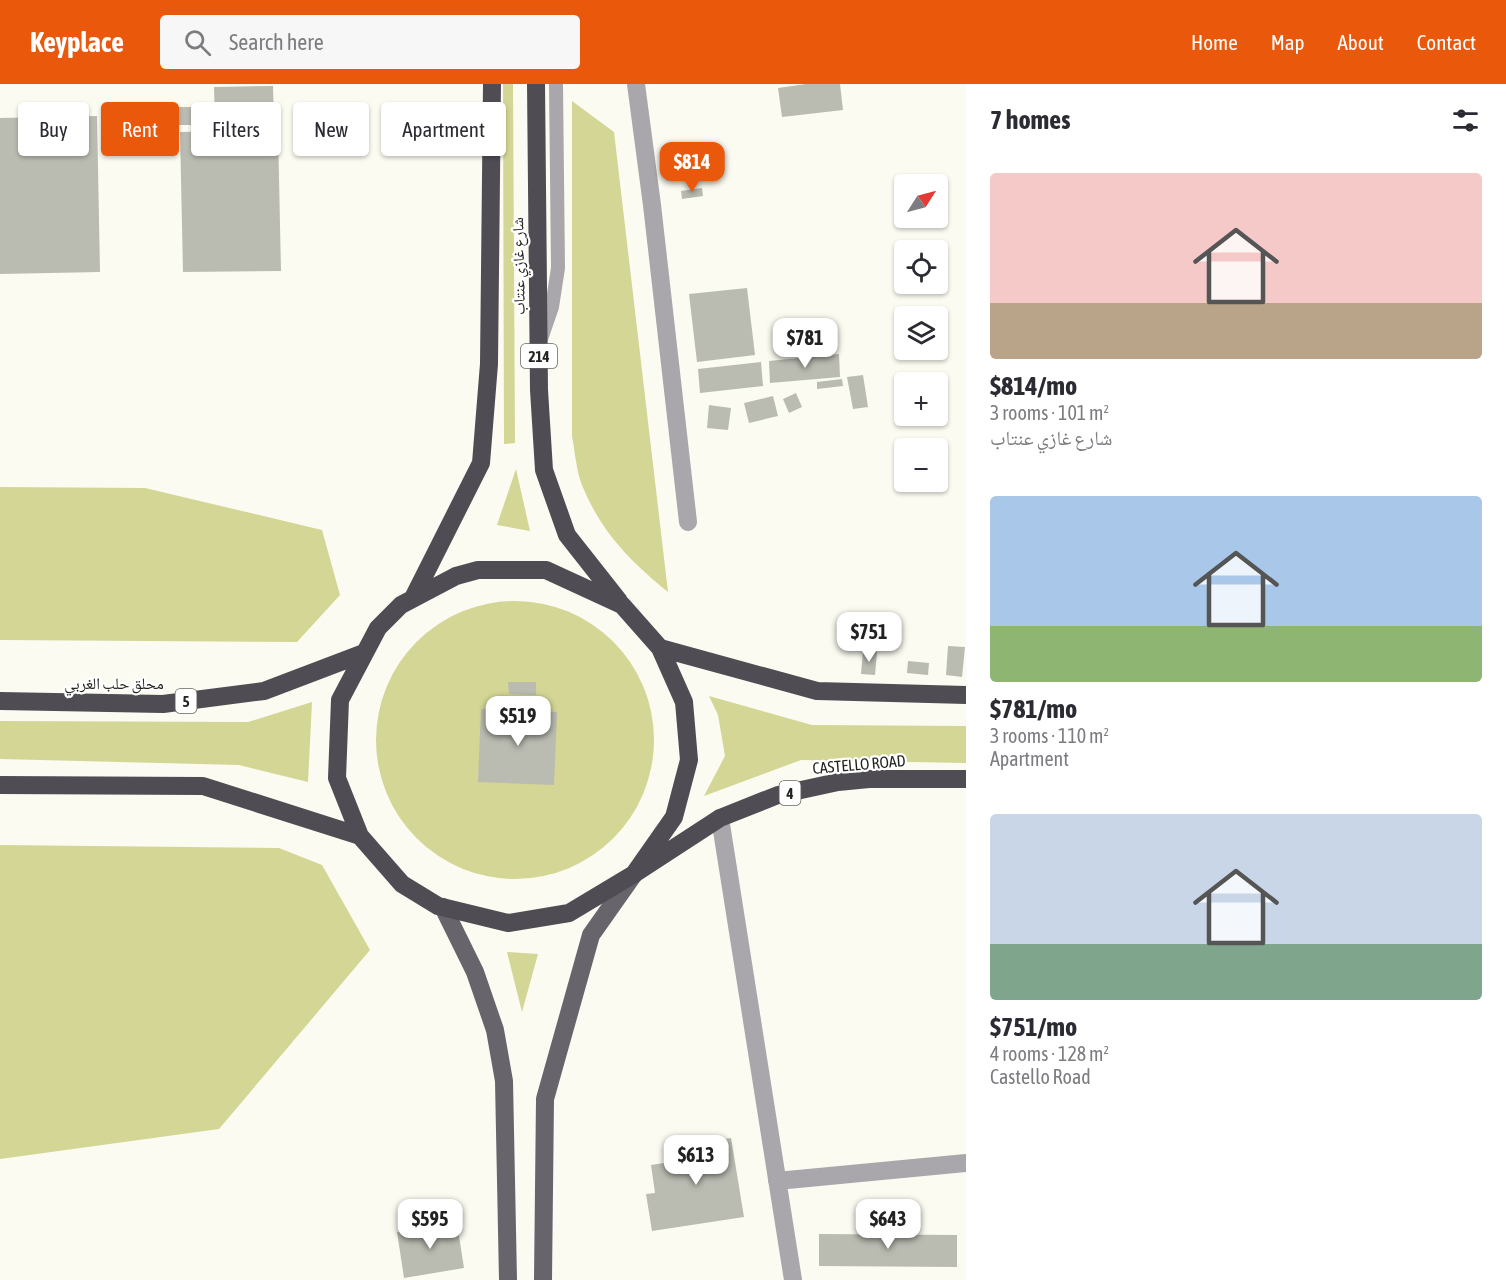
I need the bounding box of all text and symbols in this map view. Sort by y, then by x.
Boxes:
search box [160,15,580,69]
text: Keyplace [30,26,124,58]
icon: search [181,26,214,59]
text: Search here [229,29,324,55]
text: Home [1191,30,1238,54]
text: Map [1271,30,1305,54]
text: About [1338,30,1384,54]
text: Contact [1417,30,1476,54]
chip: Buy [18,102,89,156]
chip: Rent [101,102,179,156]
chip: Filters [191,102,281,156]
chip: New [293,102,369,156]
chip: Apartment [381,102,506,156]
icon: filters [1449,104,1482,137]
text: 7 homes [990,105,1070,135]
pin: $814 [656,142,728,193]
text: $814 [674,150,710,173]
north arrow [894,174,948,228]
map controls [894,174,948,492]
icon: home [1182,212,1290,320]
street label: شارع غازي عنتاب [508,217,532,315]
button: locate [894,240,948,294]
button: layers [894,306,948,360]
pin: $781 [769,318,841,369]
text: $781 [787,326,823,349]
road number: 214 [521,344,557,368]
text: $814/mo [990,371,1077,401]
button: + [894,372,948,426]
text: 3 rooms · 101 m² [990,401,1109,424]
text: شارع غازي عنتاب [990,426,1112,449]
button: − [894,438,948,492]
icon: home [1182,535,1290,643]
pin: $751 [833,612,905,663]
text: $751 [851,620,887,643]
street label: محلق حلب الغربي [64,674,164,696]
road number: 5 [176,689,196,713]
text: $781/mo [990,694,1077,724]
pin: $519 [482,696,554,747]
text: $519 [500,704,536,727]
text: 3 rooms · 110 m² [990,724,1109,747]
text: Apartment [990,747,1069,770]
street label: CASTELLO ROAD [812,751,906,777]
road number: 4 [780,781,800,805]
icon: home [1182,853,1290,961]
text: $751/mo [990,1012,1077,1042]
text: 4 rooms · 128 m² [990,1042,1109,1065]
text: Castello Road [990,1065,1091,1088]
pin: $613 [660,1135,732,1186]
text: $613 [678,1143,714,1166]
pin: $595 [394,1199,466,1250]
pin: $643 [852,1199,924,1250]
text: $595 [412,1207,448,1230]
text: $643 [870,1207,906,1230]

